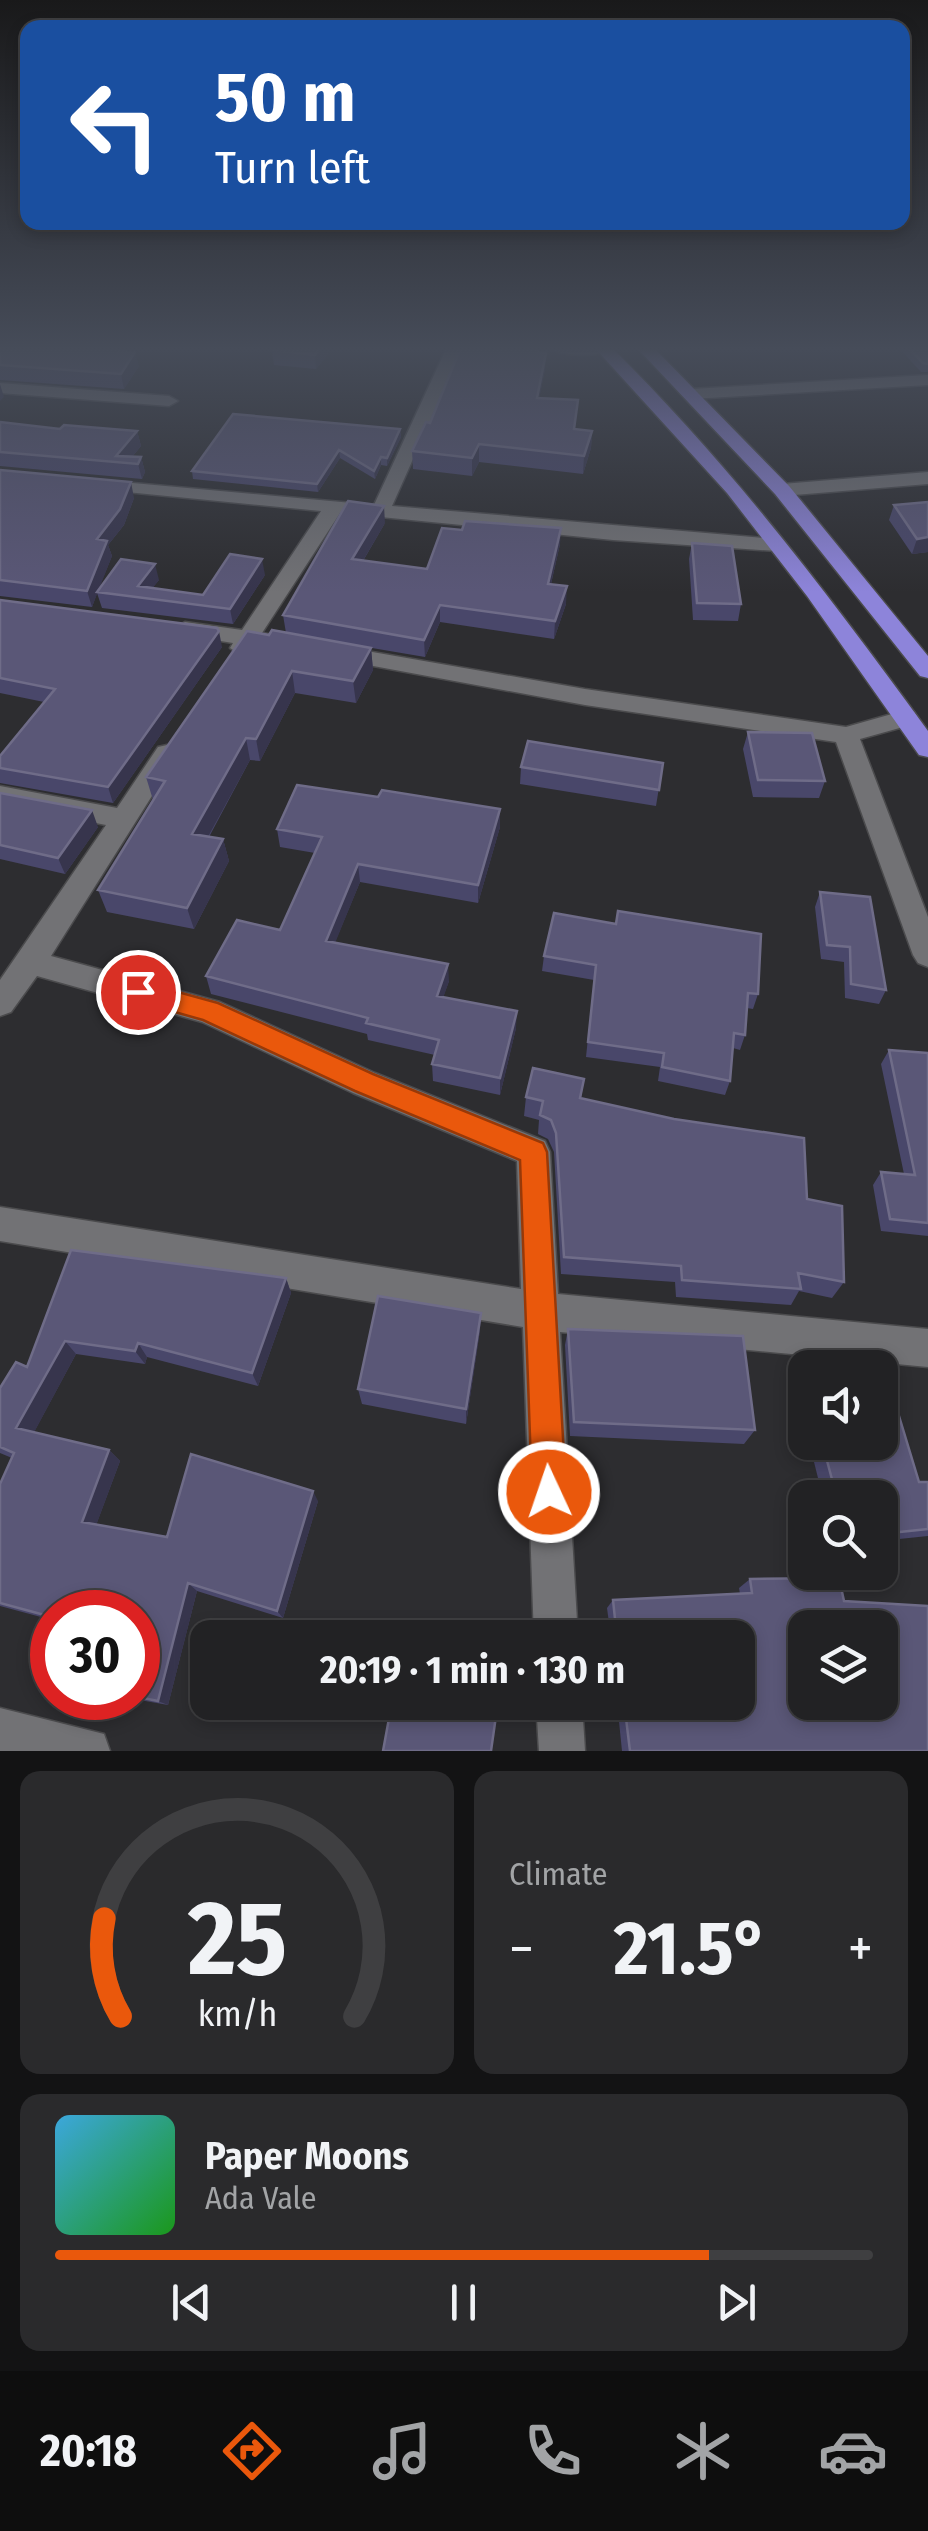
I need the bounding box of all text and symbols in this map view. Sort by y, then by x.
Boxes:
text: 50 m [215,56,356,140]
icon: left [50,60,180,190]
text: Turn left [215,141,370,195]
pin [96,950,181,1035]
icon: arrive [111,965,166,1020]
map controls [788,1350,898,1720]
button: sound [788,1350,898,1460]
position arrow [497,1440,601,1544]
button: search [788,1480,898,1590]
speed limit sign: 30 [30,1590,160,1720]
button: layers [788,1610,898,1720]
text: 20:19 · 1 min · 130 m [320,1647,625,1693]
text: Climate [509,1855,608,1893]
text: 25 [186,1877,287,2002]
text: 21.5° [614,1904,768,1994]
text: − [509,1916,534,1982]
text: + [848,1916,873,1982]
text: km/h [197,1993,277,2035]
text: Paper Moons [205,2133,409,2179]
text: Ada Vale [205,2179,317,2217]
icon: previous [164,2275,219,2330]
icon: pause [436,2275,491,2330]
icon: next [709,2275,764,2330]
icon: directions [217,2416,287,2486]
icon: music [367,2416,437,2486]
icon: phone [518,2416,588,2486]
icon: climate [668,2416,738,2486]
icon: car [818,2416,888,2486]
text: 20:18 [40,2424,137,2478]

